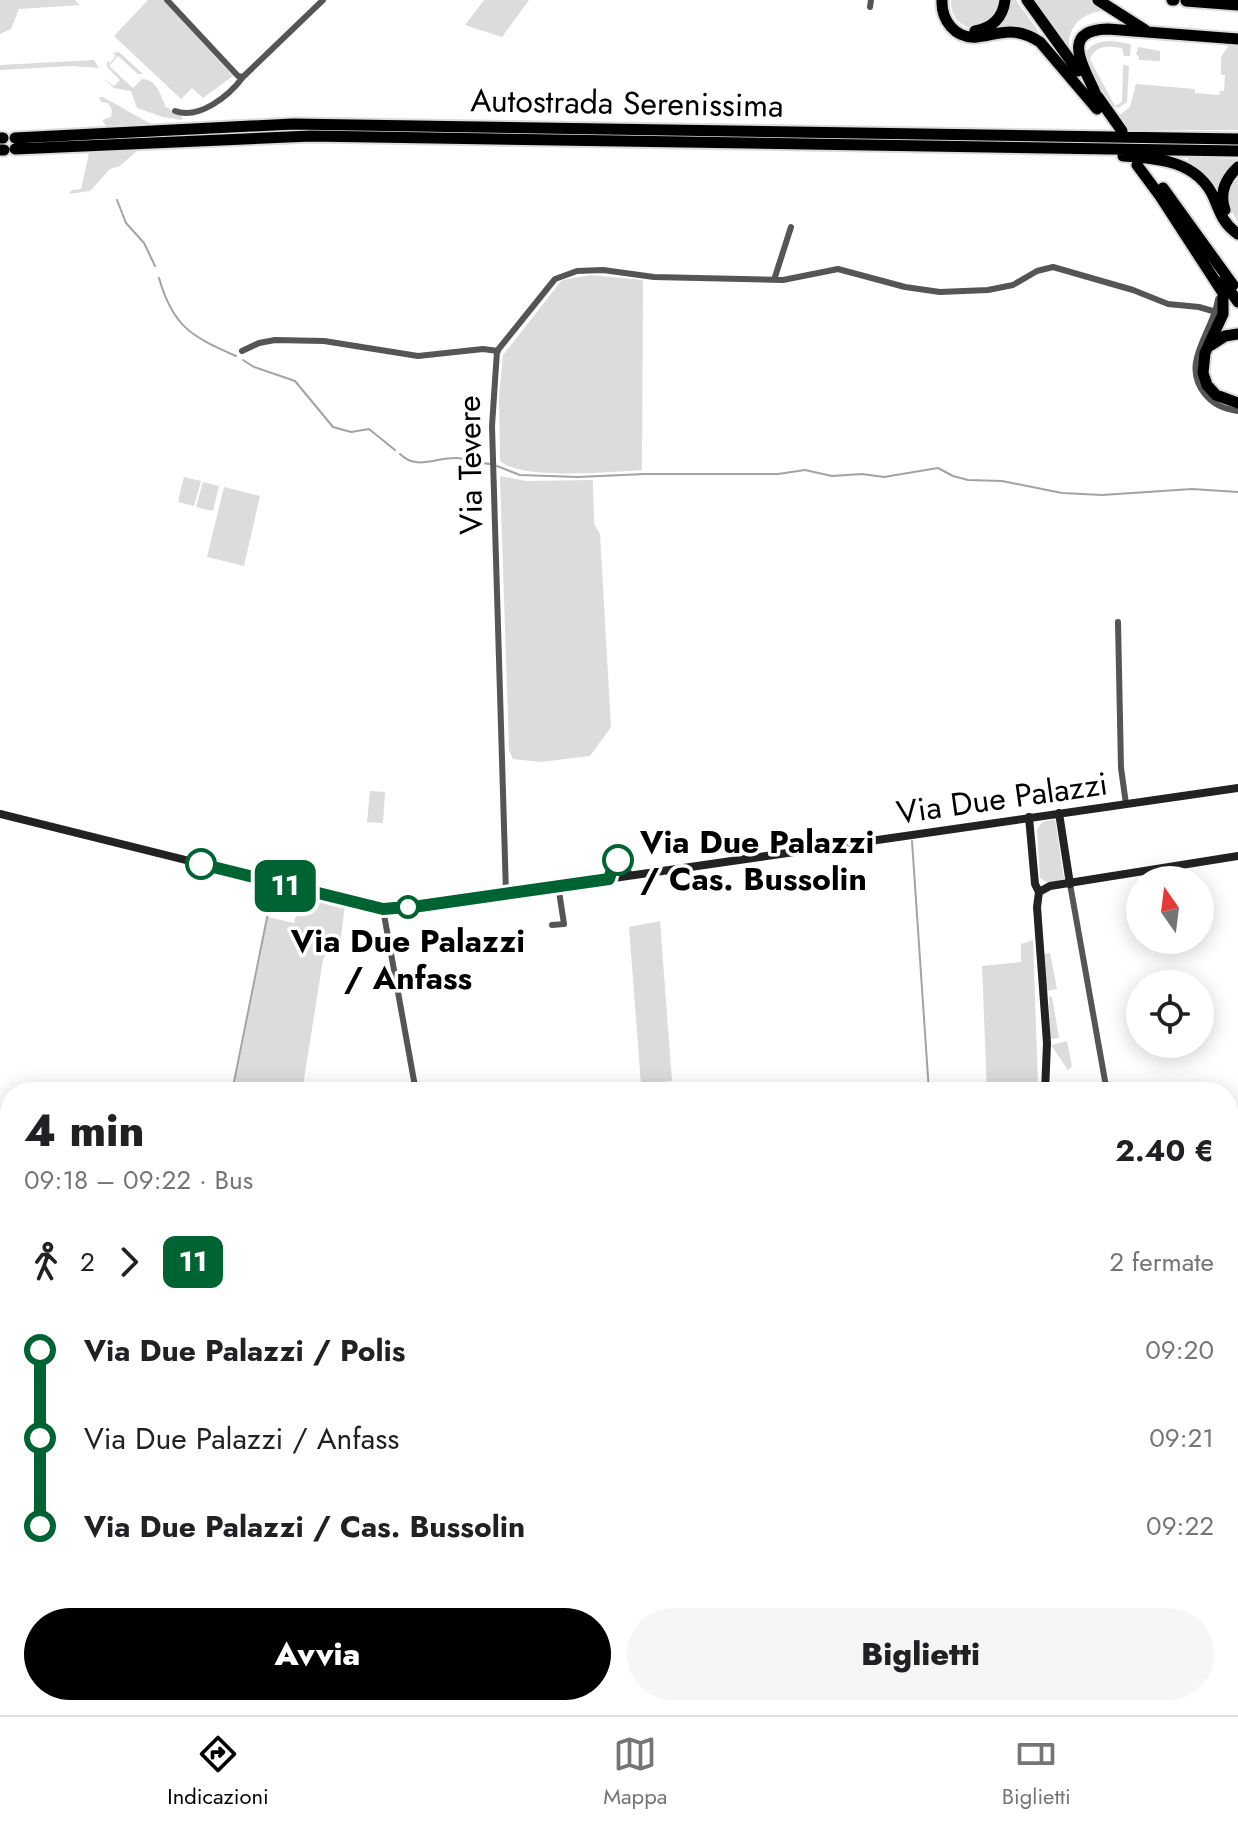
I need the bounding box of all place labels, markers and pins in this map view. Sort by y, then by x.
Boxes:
place label: Via Due Palazzi / Cas. Bussolin [639,819,874,902]
marker: Via Due Palazzi / Cas. Bussolin [603,845,633,875]
unlabelled marker [186,849,216,879]
marker: Via Due Palazzi / Anfass [397,896,419,918]
place label: Via Due Palazzi / Anfass [290,918,525,1001]

